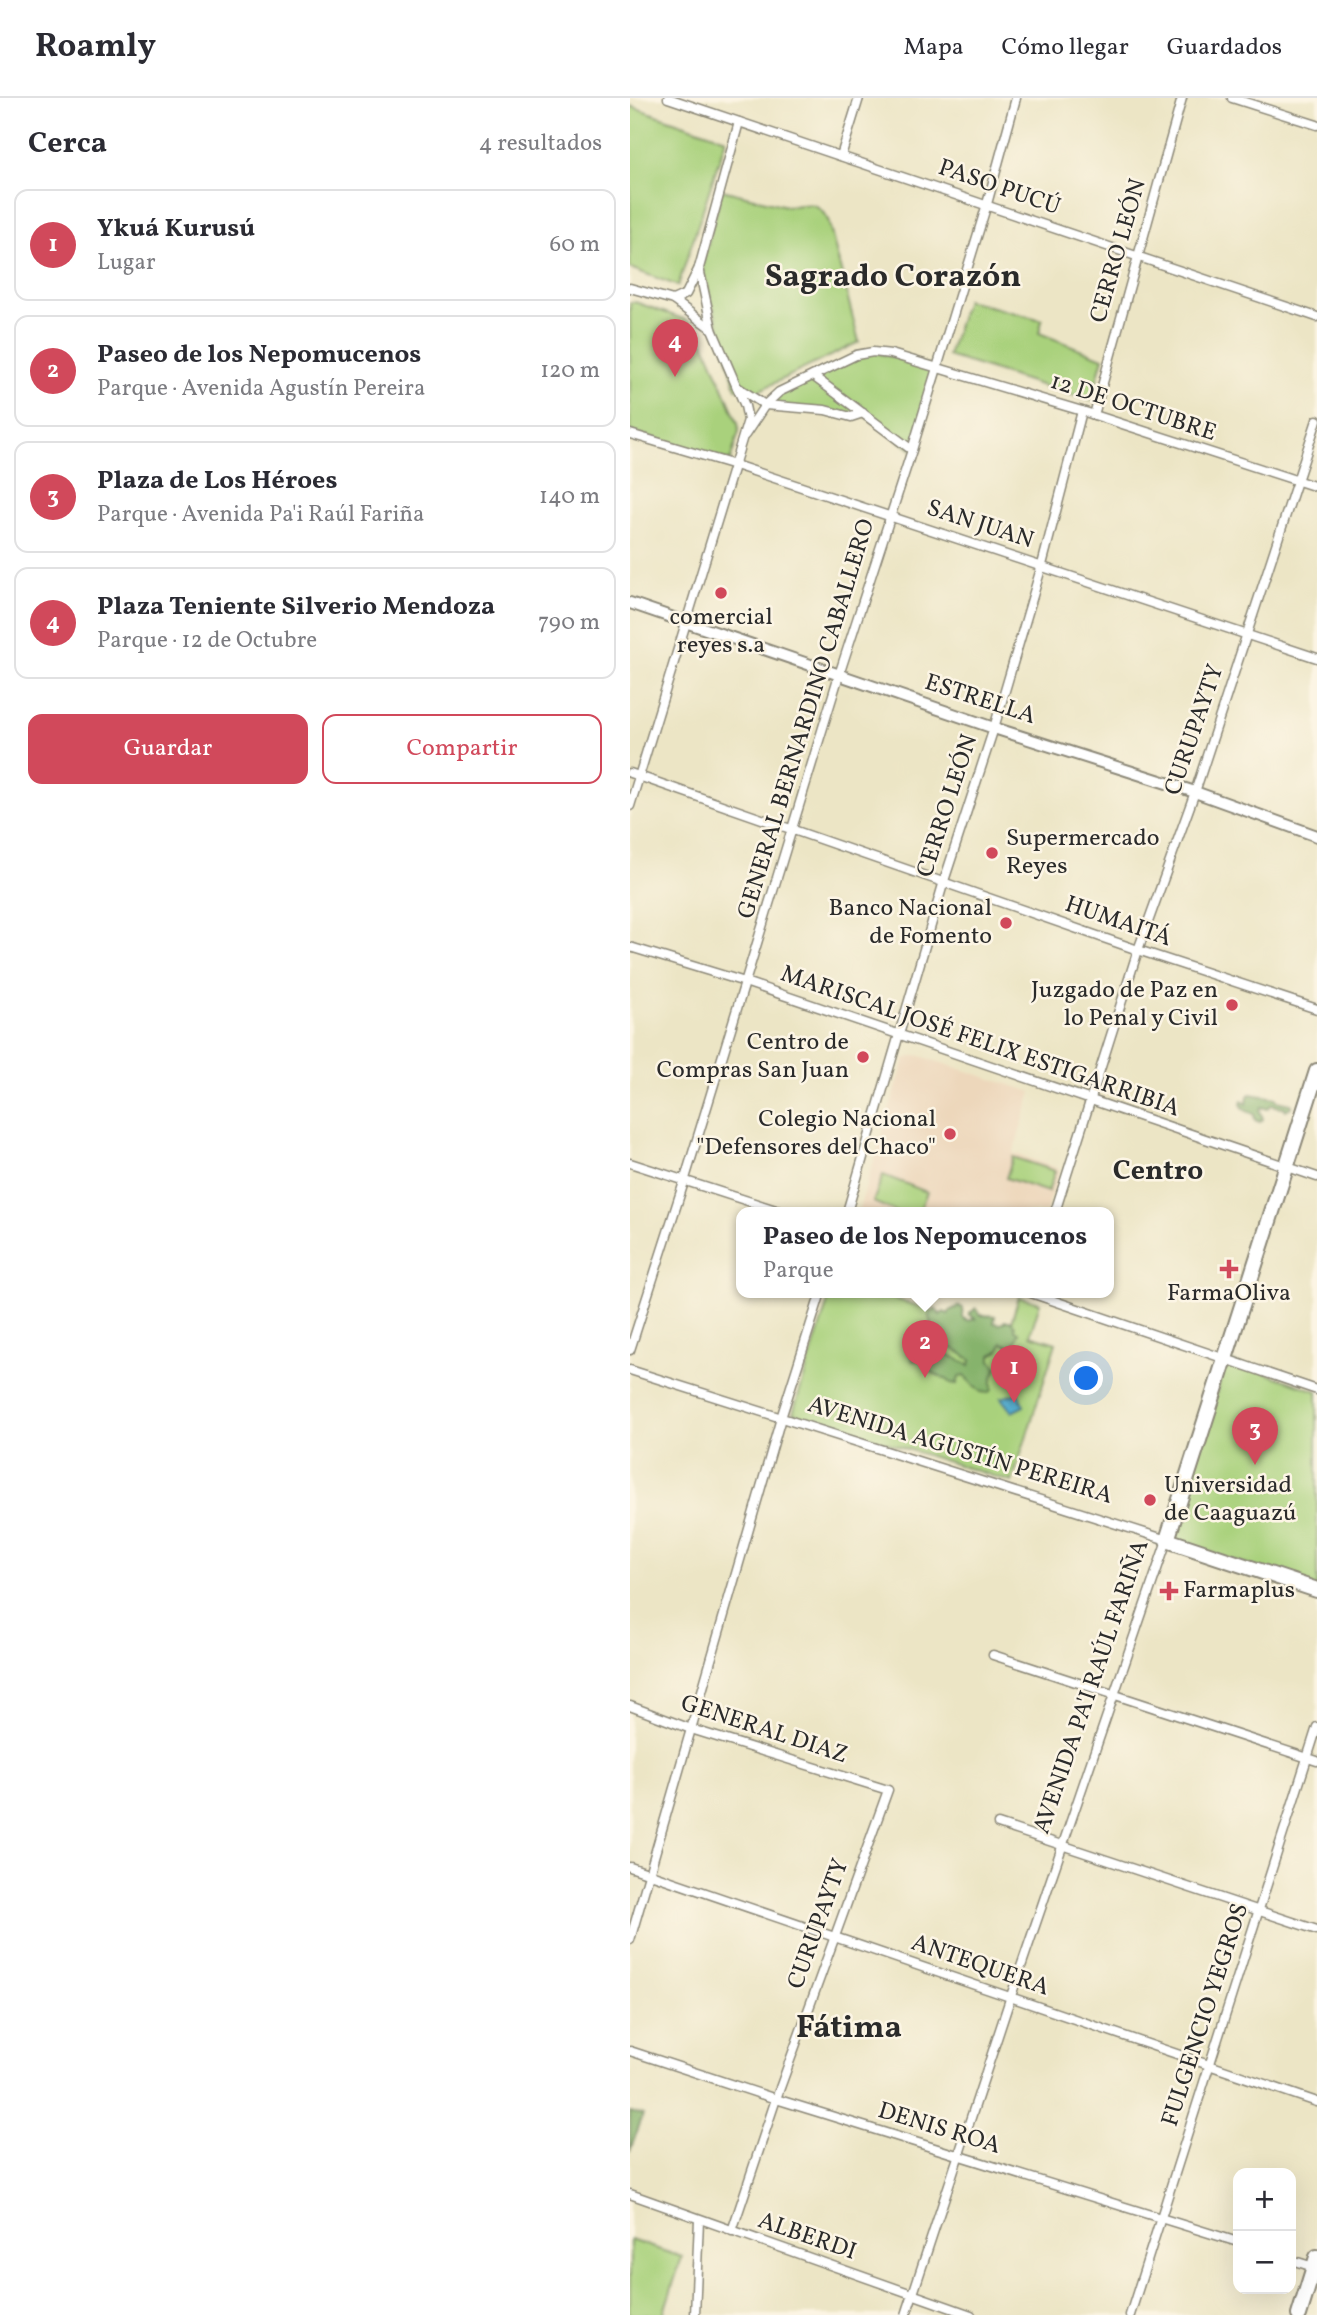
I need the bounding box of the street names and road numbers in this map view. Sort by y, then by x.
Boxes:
street label: PASO PUCÚ [933,151,1065,225]
street label: CERRO LEÓN [1082,175,1156,327]
street label: 12 DE OCTUBRE [1045,365,1221,451]
street label: SAN JUAN [922,492,1038,558]
street label: GENERAL BERNARDINO CABALLERO [730,515,884,923]
street label: CURUPAYTY [1157,660,1233,800]
street label: ESTRELLA [920,666,1040,734]
street label: CERRO LEÓN [909,730,987,882]
street label: HUMAITÁ [1060,888,1176,956]
street label: MARISCAL JOSÉ FELIX ESTIGARRIBIA [776,958,1184,1127]
street label: AVENIDA AGUSTÍN PEREIRA [803,1388,1117,1514]
street label: AVENIDA PA'I RAÚL FARIÑA [1026,1535,1158,1839]
street label: GENERAL DIAZ [676,1687,852,1773]
street label: CURUPAYTY [780,1854,858,1994]
street label: FULGENCIO YEGROS [1154,1899,1258,2131]
street label: ANTEQUERA [906,1926,1054,2006]
street label: DENIS ROA [873,2094,1005,2164]
street label: ALBERDI [753,2204,861,2270]

